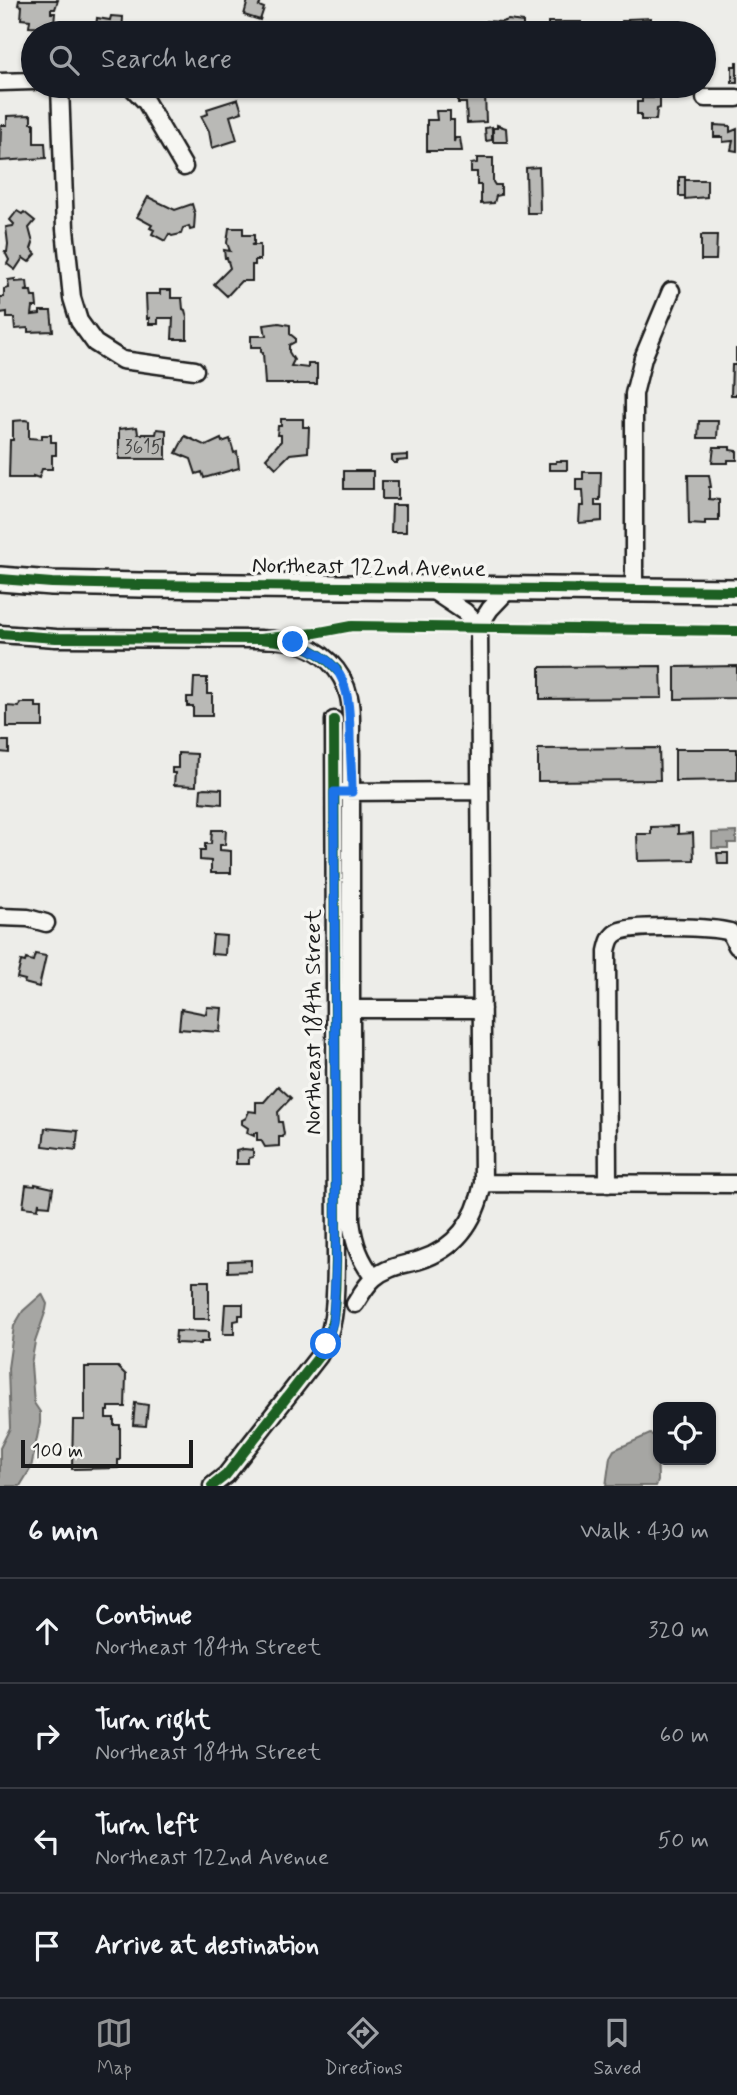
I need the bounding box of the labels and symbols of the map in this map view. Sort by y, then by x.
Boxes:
house number: 3615 [124,435,162,460]
street label: Northeast 122nd Avenue [252,551,486,585]
route end [277,626,308,657]
street label: Northeast 184th Street [299,909,329,1135]
route start [310,1328,341,1359]
scale bar [21,1437,192,1469]

